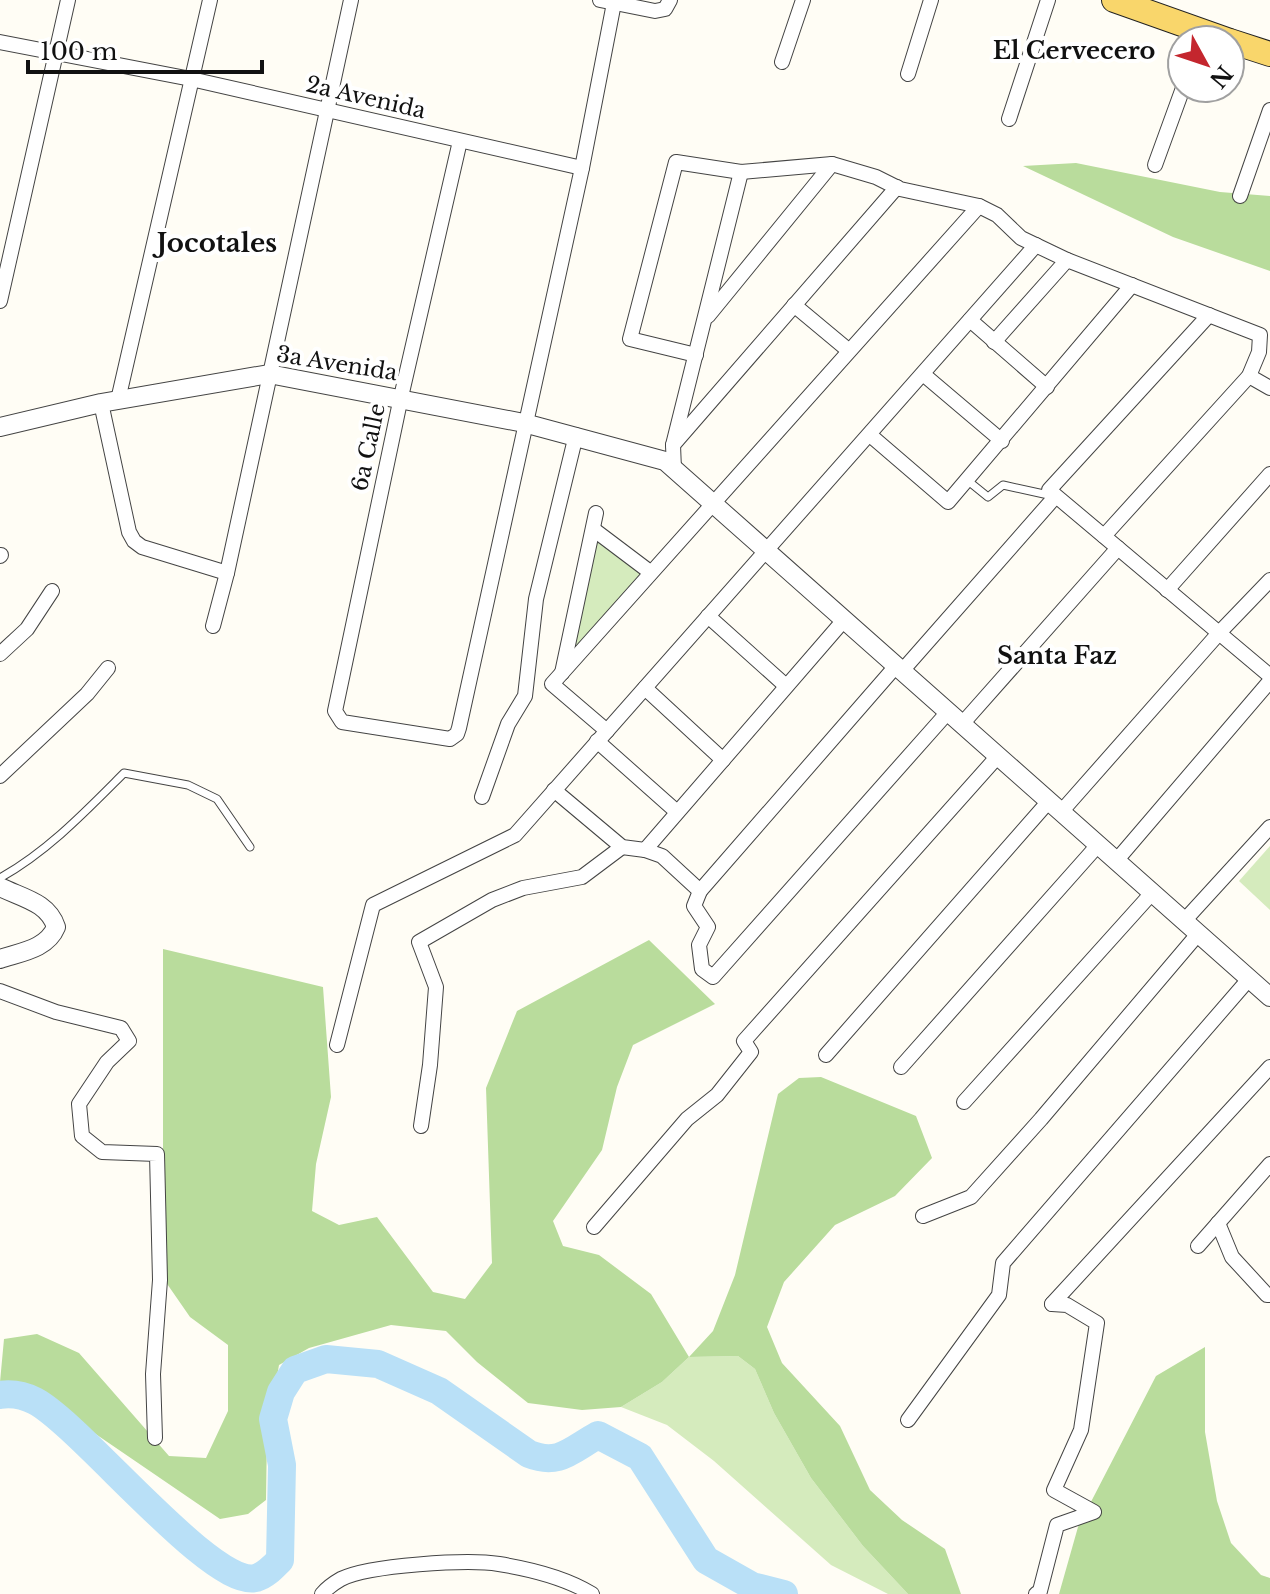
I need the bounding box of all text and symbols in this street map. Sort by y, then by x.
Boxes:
scale bar [28,24,262,74]
north arrow [1166,24,1246,104]
district label: El Cervecero [993,36,1155,65]
text: 100 m [40,37,118,66]
text: N [1204,60,1238,93]
street label: 2a Avenida [303,71,429,125]
district label: Jocotales [152,227,277,259]
street label: 3a Avenida [275,341,400,386]
street label: 6a Calle [346,401,391,494]
district label: Santa Faz [997,641,1117,670]

